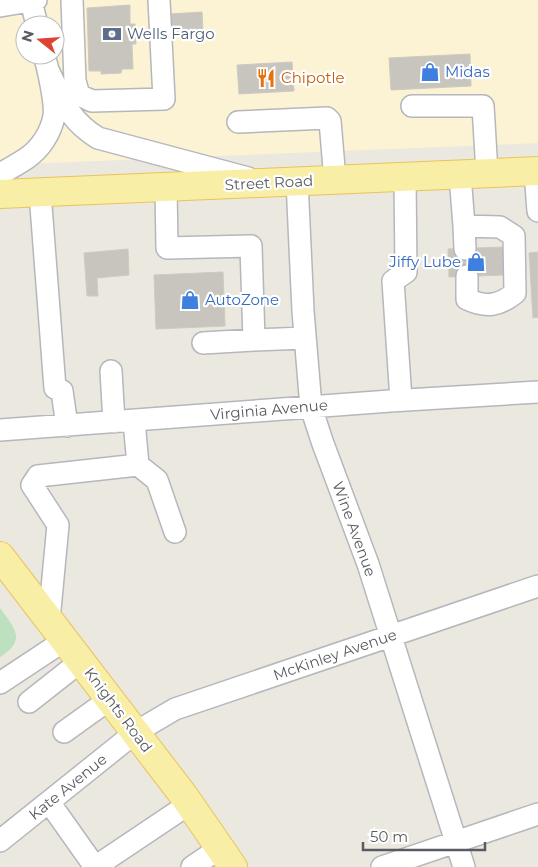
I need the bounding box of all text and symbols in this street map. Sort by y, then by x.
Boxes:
north arrow [15,15,65,65]
bank icon: Wells Fargo [101,23,123,45]
place label: Wells Fargo [127,24,215,43]
text: N [17,28,38,44]
shop icon: Midas [419,61,441,83]
place label: Midas [445,62,490,81]
restaurant icon: Chipotle [255,67,277,89]
place label: Chipotle [281,68,345,87]
street label: Street Road [224,171,314,194]
shop icon: Jiffy Lube [465,251,487,273]
place label: Jiffy Lube [388,252,461,271]
shop icon: AutoZone [179,289,201,311]
place label: AutoZone [205,290,279,309]
street label: Virginia Avenue [209,395,329,424]
street label: Wine Avenue [328,479,381,579]
street label: McKinley Avenue [271,624,399,685]
street label: Knights Road [80,663,157,756]
street label: Kate Avenue [25,749,110,824]
scale bar [363,820,486,852]
text: 50 m [370,827,408,846]

